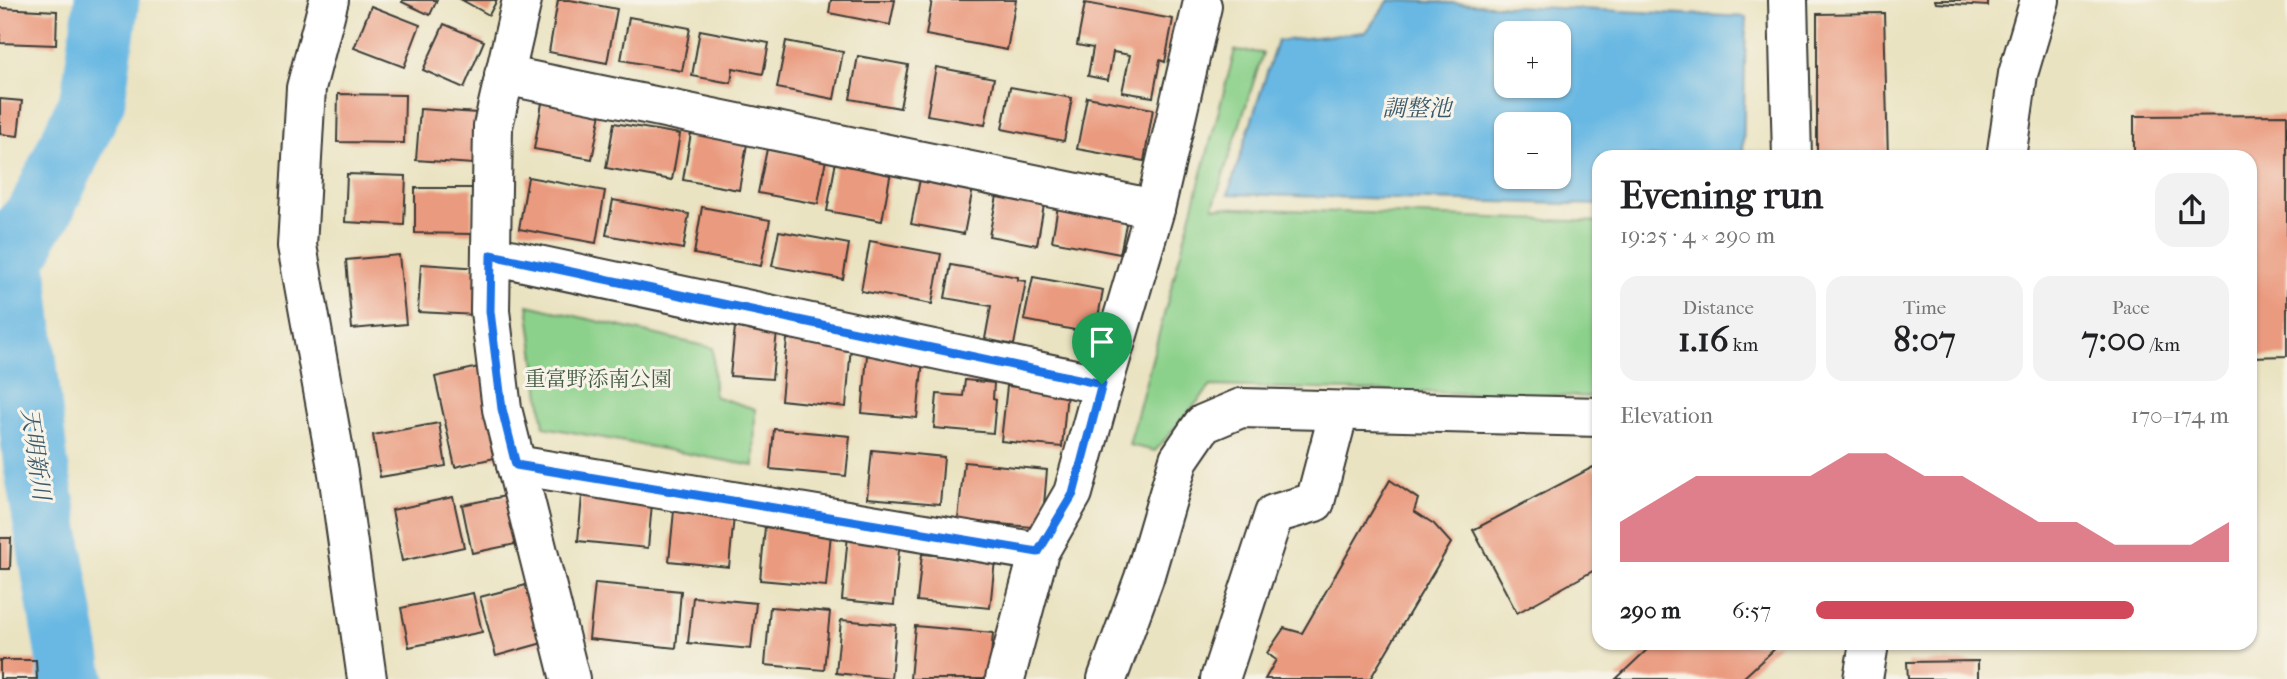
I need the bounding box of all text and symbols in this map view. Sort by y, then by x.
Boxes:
map controls [1494,21,1571,189]
button: + [1494,21,1571,98]
water label: 調整池 [1383,95,1455,122]
button: − [1494,112,1571,189]
text: Evening run [1620,173,1823,218]
button: share [2155,173,2229,247]
text: 19:25 · 4 × 290 m [1620,222,1775,249]
text: Distance [1682,297,1754,319]
text: Time [1903,297,1946,319]
text: Pace [2112,297,2150,319]
pin [1072,312,1132,384]
text: 1.16 [1678,319,1729,360]
text: 8:07 [1893,319,1956,360]
text: 7:00 [2082,319,2146,360]
icon: arrive [1083,323,1121,361]
text: km [1729,334,1758,356]
text: /km [2146,334,2180,356]
park label: 重富野添南公園 [525,367,672,391]
text: Elevation [1620,402,1713,429]
text: 170–174 m [2131,402,2229,429]
water label: 天明新川 [16,407,56,504]
text: 290 m [1620,597,1681,624]
text: 6:57 [1732,597,1771,624]

